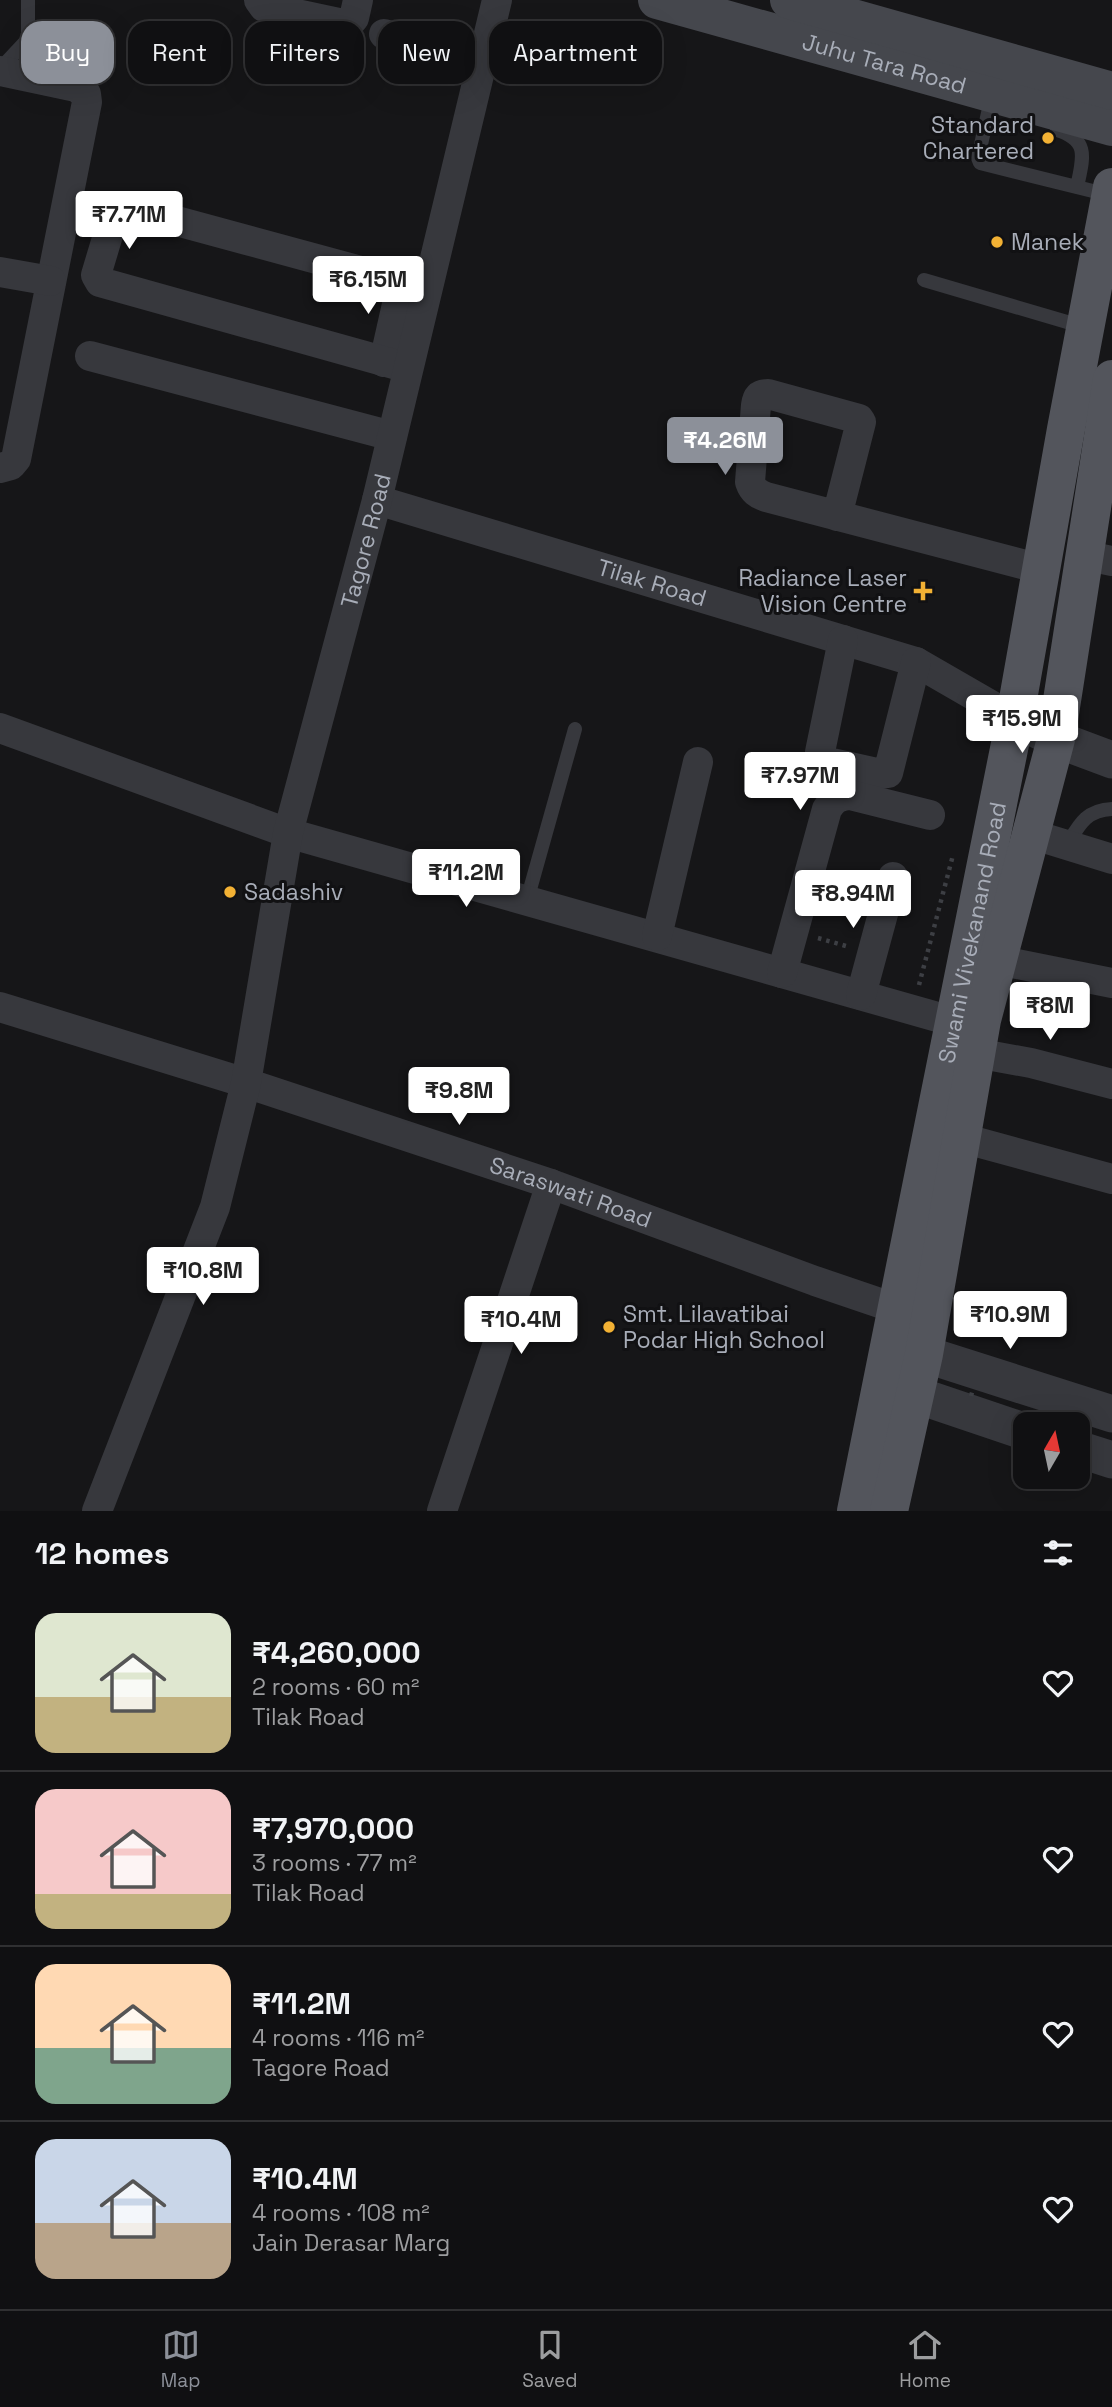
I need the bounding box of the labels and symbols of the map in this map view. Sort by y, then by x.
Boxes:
street label: Juhu Tara Road [799,26,970,101]
place label: Standard Chartered [923,110,1034,166]
marker: Standard Chartered [1040,130,1056,146]
pin: ₹7.71M [72,191,186,251]
place label: Manek [1011,227,1084,257]
marker: Manek [989,234,1005,250]
pin: ₹6.15M [311,256,425,316]
pin: ₹4.26M [668,418,782,477]
street label: Tagore Road [334,470,398,611]
street label: Tilak Road [594,552,710,613]
place label: Radiance Laser Vision Centre [738,563,907,619]
marker: Radiance Laser Vision Centre [913,581,933,601]
pin: ₹15.9M [965,696,1079,755]
pin: ₹7.97M [743,752,857,812]
street label: Swami Vivekanand Road [931,799,1013,1066]
pin: ₹11.2M [409,850,523,909]
pin: ₹8.94M [796,870,910,930]
place label: Sadashiv [244,877,343,907]
marker: Sadashiv [222,884,238,900]
pin: ₹8M [1016,982,1084,1042]
pin: ₹9.8M [410,1068,508,1127]
street label: Saraswati Road [486,1150,656,1235]
pin: ₹10.8M [146,1248,260,1307]
pin: ₹10.9M [953,1292,1067,1351]
pin: ₹10.4M [464,1296,578,1356]
place label: Smt. Lilavatibai Podar High School [623,1299,825,1355]
marker: Smt. Lilavatibai Podar High School [601,1319,617,1335]
north arrow [1013,1412,1090,1489]

